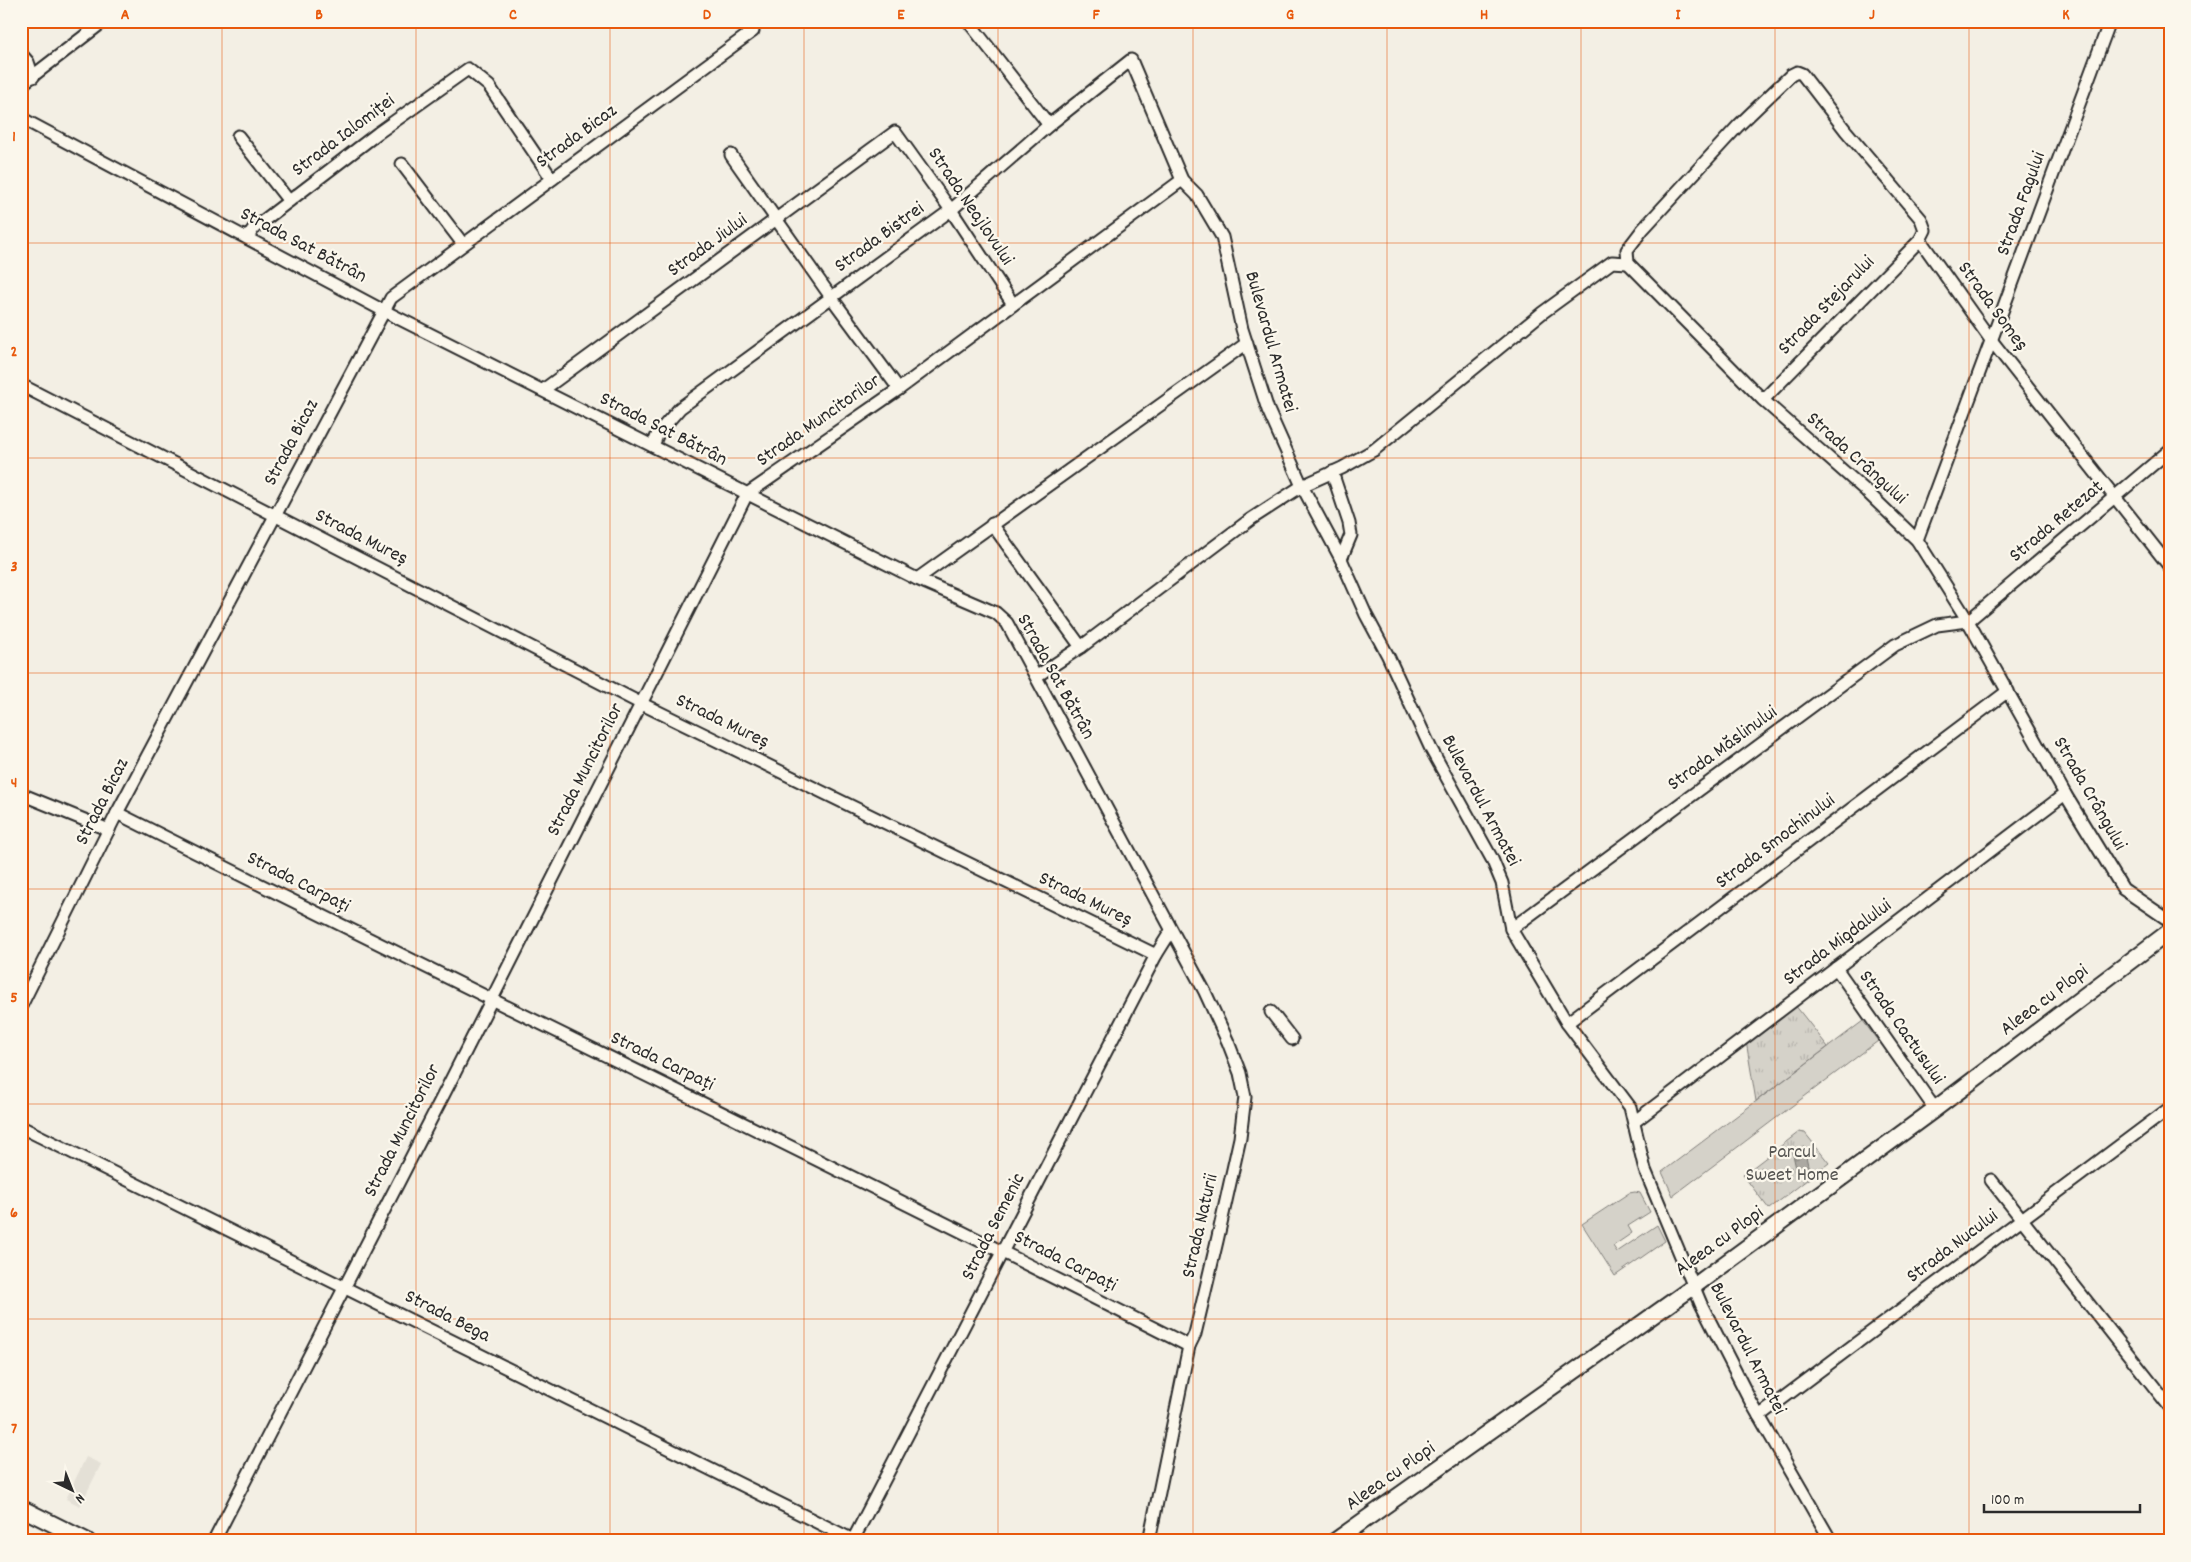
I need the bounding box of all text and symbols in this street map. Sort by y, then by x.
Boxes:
text: A [121,4,130,27]
text: B [315,4,323,27]
text: C [509,4,517,27]
text: D [703,4,712,27]
text: E [897,4,905,27]
text: F [1092,4,1100,27]
text: G [1286,4,1294,27]
text: H [1480,4,1488,27]
text: I [1676,4,1682,27]
text: J [1869,4,1875,27]
text: K [2062,4,2070,27]
street label: Strada Ialomiței [287,88,402,184]
street label: Strada Bicaz [531,98,624,176]
text: 1 [12,126,16,149]
street label: Strada Neajlovului [920,142,1020,272]
street label: Strada Fagului [1990,148,2054,260]
street label: Strada Bistrei [829,196,931,280]
street label: Strada Sat Bătrân [235,201,371,291]
street label: Strada Jiului [662,207,754,285]
street label: Strada Stejarului [1772,250,1882,362]
street label: Strada Someș [1950,256,2034,358]
street label: Bulevardul Armatei [1236,268,1304,416]
text: 2 [11,341,18,364]
street label: Strada Muncitorilor [751,367,887,474]
street label: Strada Sat Bătrân [594,386,732,474]
street label: Strada Bicaz [257,394,327,491]
street label: Strada Crângului [1799,406,1913,512]
street label: Strada Retezat [2004,474,2110,570]
street label: Strada Mureș [310,503,412,573]
text: 3 [10,556,18,579]
street label: Strada Sat Bătrân [1009,609,1101,745]
street label: Strada Mureș [670,687,774,757]
street label: Strada Muncitorilor [540,698,632,841]
street label: Strada Măslinului [1662,699,1784,798]
street label: Bulevardul Armatei [1433,730,1527,872]
street label: Strada Crângului [2045,732,2133,856]
street label: Strada Bicaz [69,753,137,850]
text: 4 [11,772,17,795]
street label: Strada Smochinului [1710,787,1842,896]
street label: Strada Carpați [241,845,355,921]
street label: Strada Mureș [1033,865,1137,935]
street label: Strada Migdalului [1778,893,1898,993]
street label: Aleea cu Plopi [1995,958,2095,1044]
street label: Strada Cactusului [1851,965,1951,1091]
text: 5 [10,987,18,1010]
street label: Strada Carpați [605,1025,719,1099]
street label: Strada Muncitorilor [357,1059,449,1202]
park label: Parcul Sweet Home [1746,1139,1839,1190]
street label: Strada Semenic [955,1168,1033,1286]
street label: Strada Naturii [1175,1171,1227,1281]
street label: Aleea cu Plopi [1670,1200,1771,1284]
text: 6 [10,1202,18,1225]
street label: Strada Nucului [1901,1203,2005,1291]
street label: Strada Carpați [1008,1224,1122,1300]
street label: Bulevardul Armatei [1702,1278,1793,1420]
street label: Strada Bega [399,1283,495,1351]
text: 7 [11,1418,17,1441]
street label: Aleea cu Plopi [1340,1435,1442,1518]
north arrow [48,1464,98,1514]
scale bar [1984,1482,2140,1514]
text: N [70,1488,89,1508]
text: 100 m [1991,1490,2024,1512]

